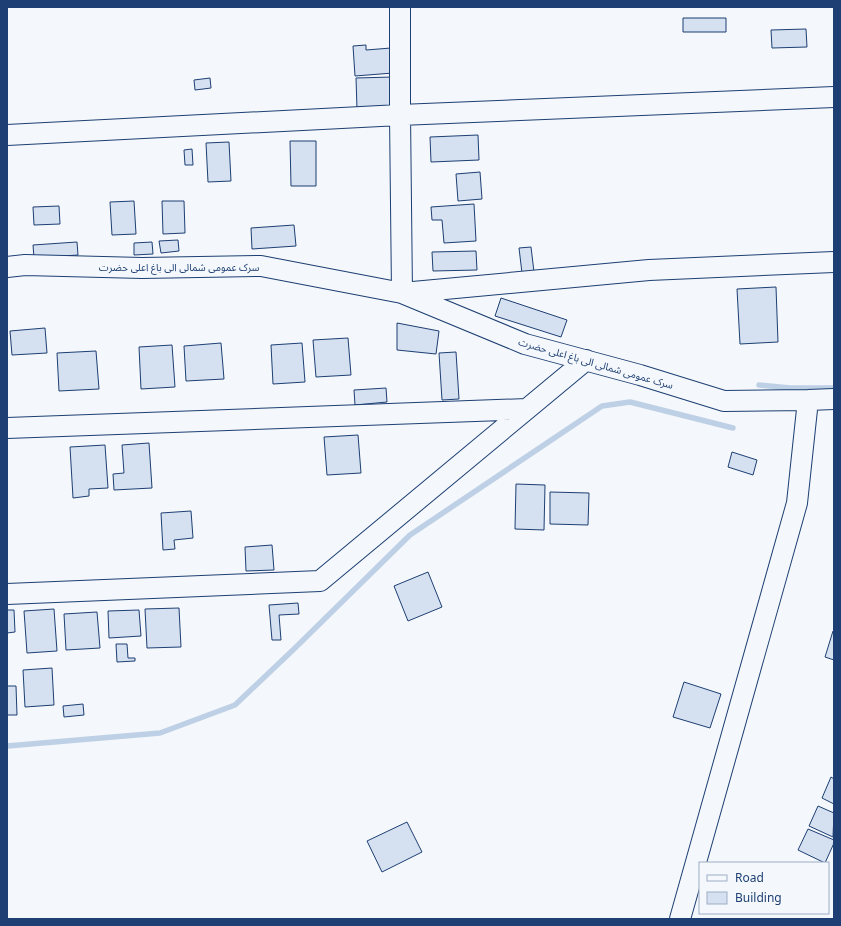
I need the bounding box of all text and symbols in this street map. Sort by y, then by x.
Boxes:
street label: سرک عمومی شمالی الی باغ اعلی حضرت [99,260,259,275]
street label: سرک عمومی شمالی الی باغ اعلی حضرت [517,334,675,393]
legend [699,862,829,914]
text: Road [735,869,764,886]
text: Building [735,889,782,906]

